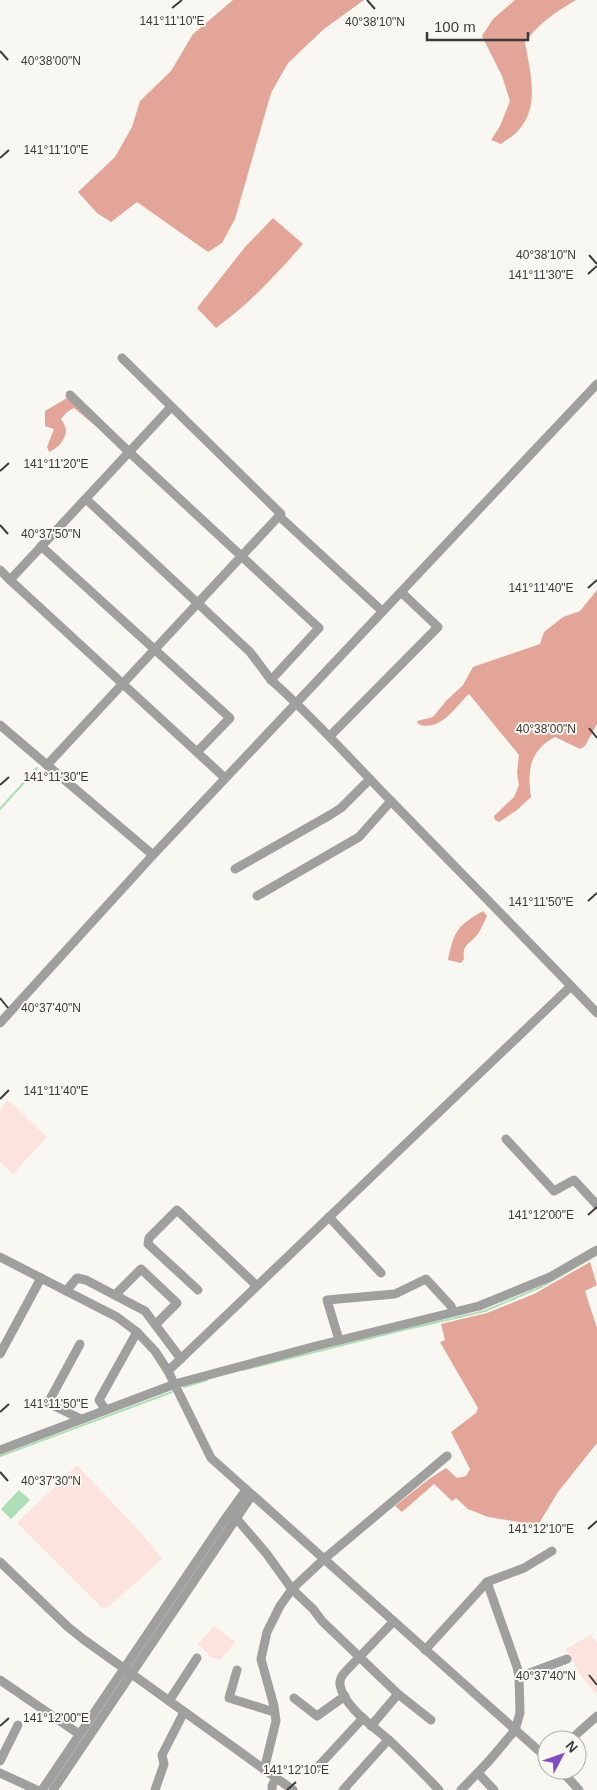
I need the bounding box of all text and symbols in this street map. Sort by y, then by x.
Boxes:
scale bar [427,10,528,42]
text: 141°11'10"E [139,14,205,28]
text: 40°38'10"N [345,15,405,29]
text: 100 m [434,18,476,35]
text: 40°38'00"N [21,54,81,68]
text: 141°11'10"E [23,143,89,157]
text: 40°38'10"N [516,248,576,262]
text: 141°11'30"E [508,268,574,282]
text: 141°11'20"E [23,457,89,471]
text: 40°37'50"N [21,527,81,541]
text: 141°11'40"E [508,581,574,595]
text: 40°38'00"N [516,722,576,736]
text: 141°11'30"E [23,770,89,784]
text: 141°11'50"E [508,895,574,909]
text: 40°37'40"N [21,1001,81,1015]
text: 141°11'40"E [23,1084,89,1098]
text: 141°12'00"E [508,1208,574,1222]
text: 141°11'50"E [23,1397,89,1411]
text: 40°37'30"N [21,1474,81,1488]
text: 141°12'10"E [508,1522,574,1536]
text: 40°37'40"N [516,1669,576,1683]
text: 141°12'00"E [23,1711,89,1725]
north arrow [537,1730,587,1780]
text: N [562,1737,581,1756]
text: 141°12'10"E [263,1763,329,1777]

